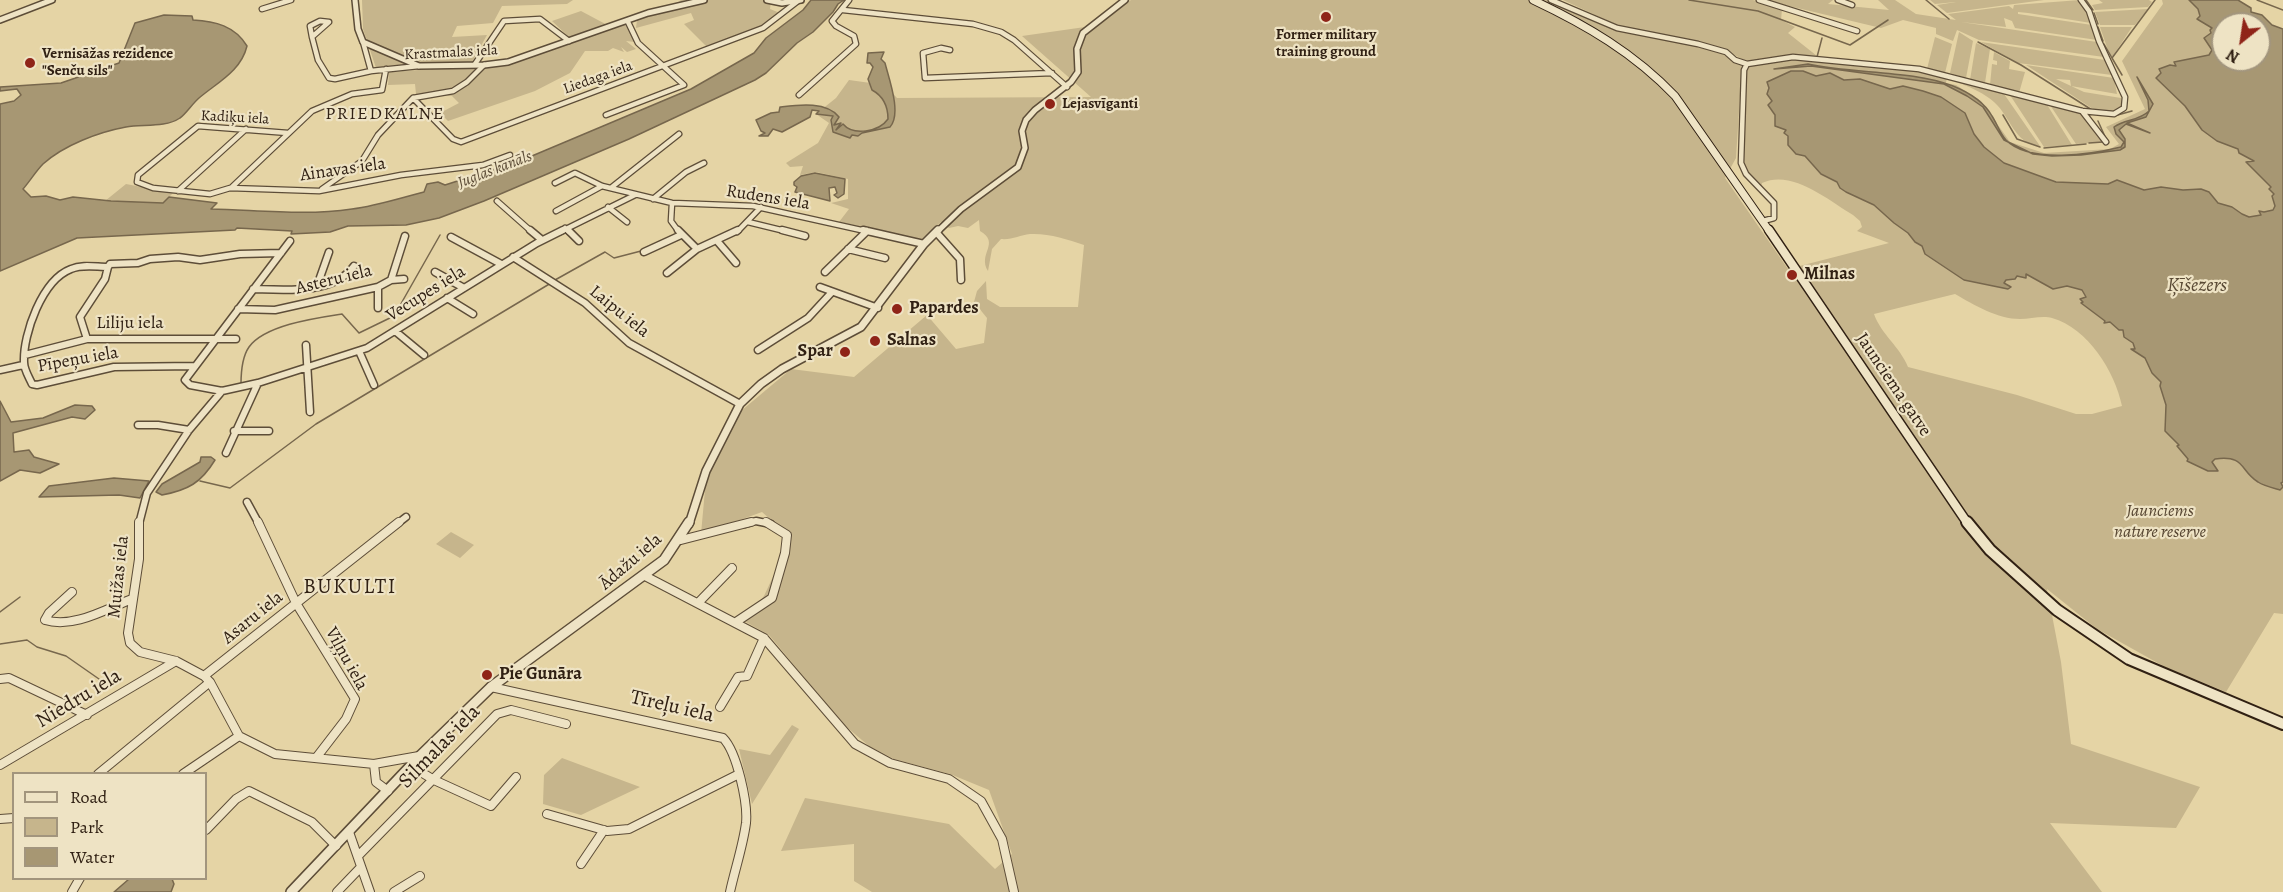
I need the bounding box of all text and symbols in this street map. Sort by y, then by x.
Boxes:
marker: Former military training ground [1319,10,1333,24]
north arrow [2211,12,2271,72]
place label: Former military training ground [1276,26,1376,61]
street label: Krastmalas iela [404,42,498,64]
text: N [2222,43,2244,68]
place label: Vernisāžas rezidence "Senču sils" [42,45,173,80]
marker: Vernisāžas rezidence "Senču sils" [23,56,37,70]
street label: Liedaga iela [561,57,635,99]
place label: Lejasvīganti [1062,95,1138,113]
marker: Lejasvīganti [1043,97,1057,111]
district label: PRIEDKALNE [325,104,445,126]
street label: Kadiķu iela [200,107,270,129]
water label: Juglas kanāls [455,147,535,193]
street label: Ainavas iela [299,153,387,187]
street label: Rudens iela [725,181,811,215]
street label: Asteru iela [294,260,374,300]
street label: Vecupes iela [382,261,470,327]
place label: Milnas [1804,264,1855,286]
marker: Milnas [1785,268,1799,282]
water label: Ķīšezers [2167,274,2227,298]
street label: Laipu iela [584,281,654,343]
place label: Papardes [909,298,979,320]
marker: Papardes [890,302,904,316]
street label: Liliju iela [96,313,164,335]
street label: Jaunciema gatve [1851,329,1935,441]
place label: Salnas [887,330,936,352]
marker: Salnas [868,334,882,348]
place label: Spar [798,341,833,363]
street label: Pīpeņu iela [36,342,120,378]
marker: Spar [838,345,852,359]
park label: Jaunciems nature reserve [2114,501,2206,544]
street label: Ādažu iela [595,529,667,595]
street label: Muižas iela [104,535,134,619]
district label: BUKULTI [303,575,397,601]
street label: Asaru iela [218,587,288,649]
street label: Viļņu iela [320,624,372,694]
street label: Niedru iela [32,664,126,734]
place label: Pie Gunāra [499,664,582,686]
marker: Pie Gunāra [480,668,494,682]
street label: Tīreļu iela [628,685,716,729]
street label: Silmalas iela [394,700,486,794]
legend [12,772,207,880]
text: Road [70,785,107,809]
text: Park [70,815,104,839]
text: Water [70,845,115,869]

